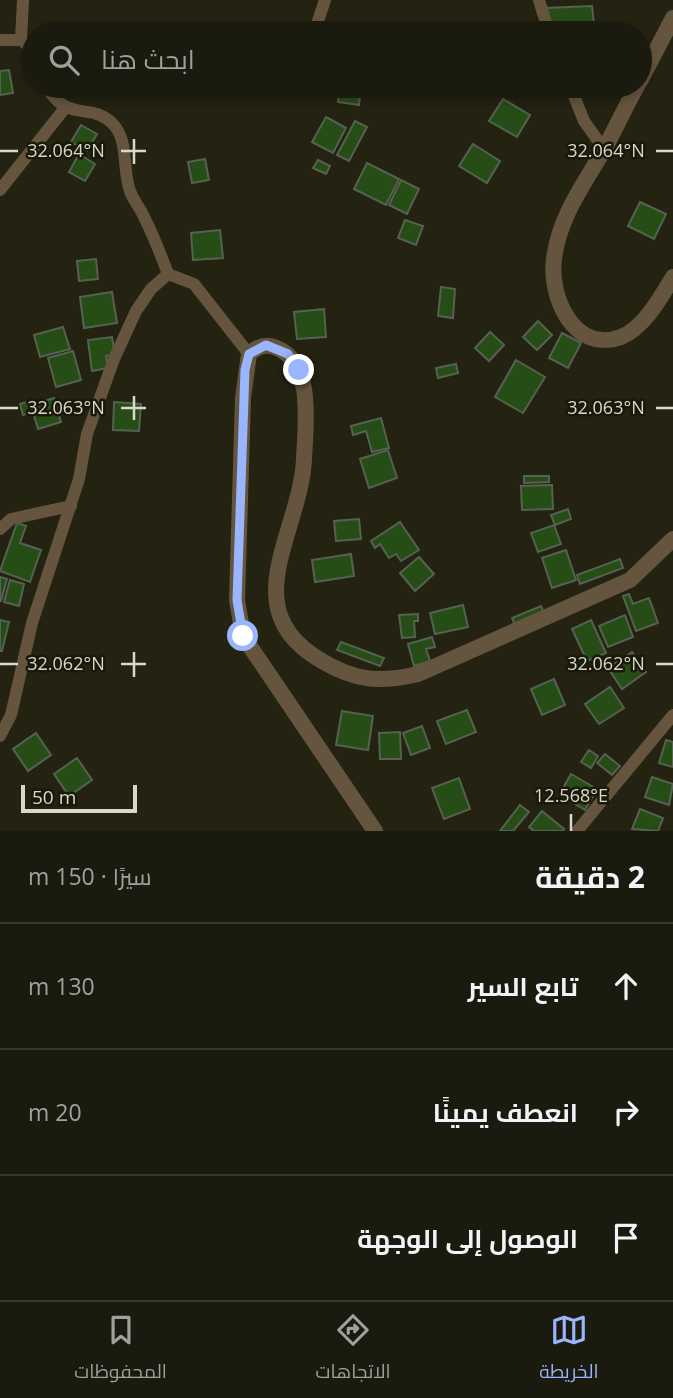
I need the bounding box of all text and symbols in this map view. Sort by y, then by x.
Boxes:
search box [21,21,652,98]
icon: search [45,41,83,79]
text: ابحث هنا [101,41,195,77]
text: 32.064°N [27,138,105,162]
text: 32.064°N [567,138,645,162]
route end [283,354,314,385]
text: 32.063°N [27,395,105,419]
text: 32.063°N [567,395,645,419]
route start [227,620,258,651]
text: 32.062°N [27,651,105,675]
text: 32.062°N [567,651,645,675]
scale bar [21,782,136,814]
text: 12.568°E [534,783,608,807]
text: 50 m [32,784,76,810]
text: 2 دقيقة [535,856,645,897]
text: سيرًا · 150 m [28,860,152,892]
icon: ahead [607,967,645,1005]
text: تابع السير [468,968,578,1004]
text: 130 m [28,970,95,1002]
icon: right [607,1093,645,1131]
text: انعطف يمينًا [433,1094,578,1130]
text: 20 m [28,1096,82,1128]
icon: arrive [607,1219,645,1257]
text: الوصول إلى الوجهة [357,1220,578,1256]
tab: المحفوظات [74,1311,167,1389]
tab: الاتجاهات [315,1311,391,1389]
tab: الخريطة [539,1311,599,1389]

